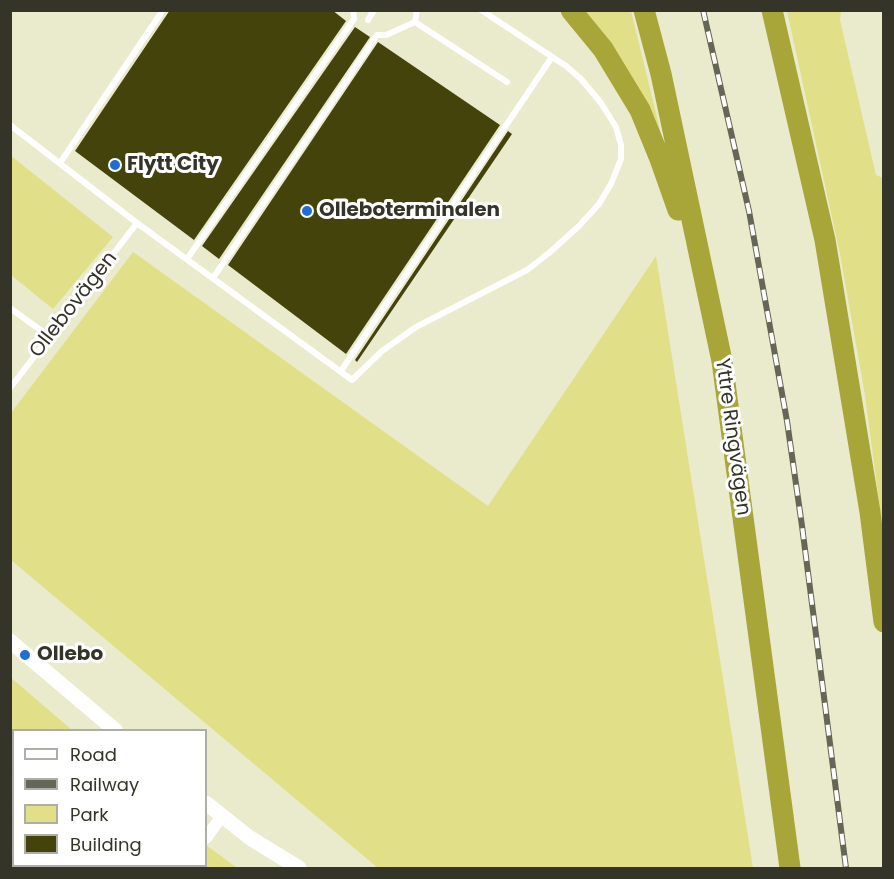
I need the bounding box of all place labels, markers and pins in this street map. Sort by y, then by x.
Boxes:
place label: Flytt City [127,153,219,177]
marker: Flytt City [108,158,122,172]
place label: Olleboterminalen [319,199,500,223]
marker: Olleboterminalen [300,204,314,218]
place label: Ollebo [37,643,103,667]
marker: Ollebo [18,648,32,662]

